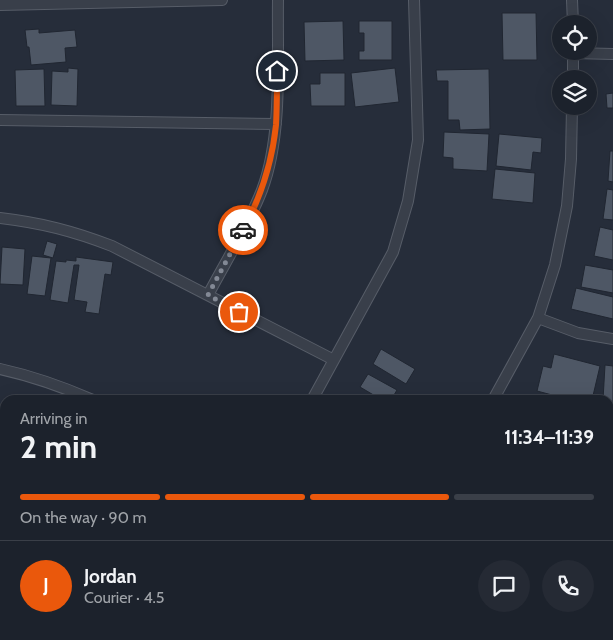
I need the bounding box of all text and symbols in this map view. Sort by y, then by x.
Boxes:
map controls [552,15,597,115]
button: locate [552,15,597,60]
pin [256,50,298,92]
icon: home [263,57,291,85]
button: layers [552,70,597,115]
courier [218,205,268,255]
icon: car [229,216,257,244]
pin [218,291,260,333]
icon: bag [225,298,253,326]
text: Arriving in [20,409,87,428]
text: 11:34–11:39 [504,426,594,449]
text: 2 min [20,427,97,466]
text: On the way · 90 m [20,508,146,527]
button: chat [478,560,530,612]
button: phone [542,560,594,612]
text: Jordan [84,565,137,588]
text: J [43,574,49,597]
text: Courier · 4.5 [84,588,165,607]

